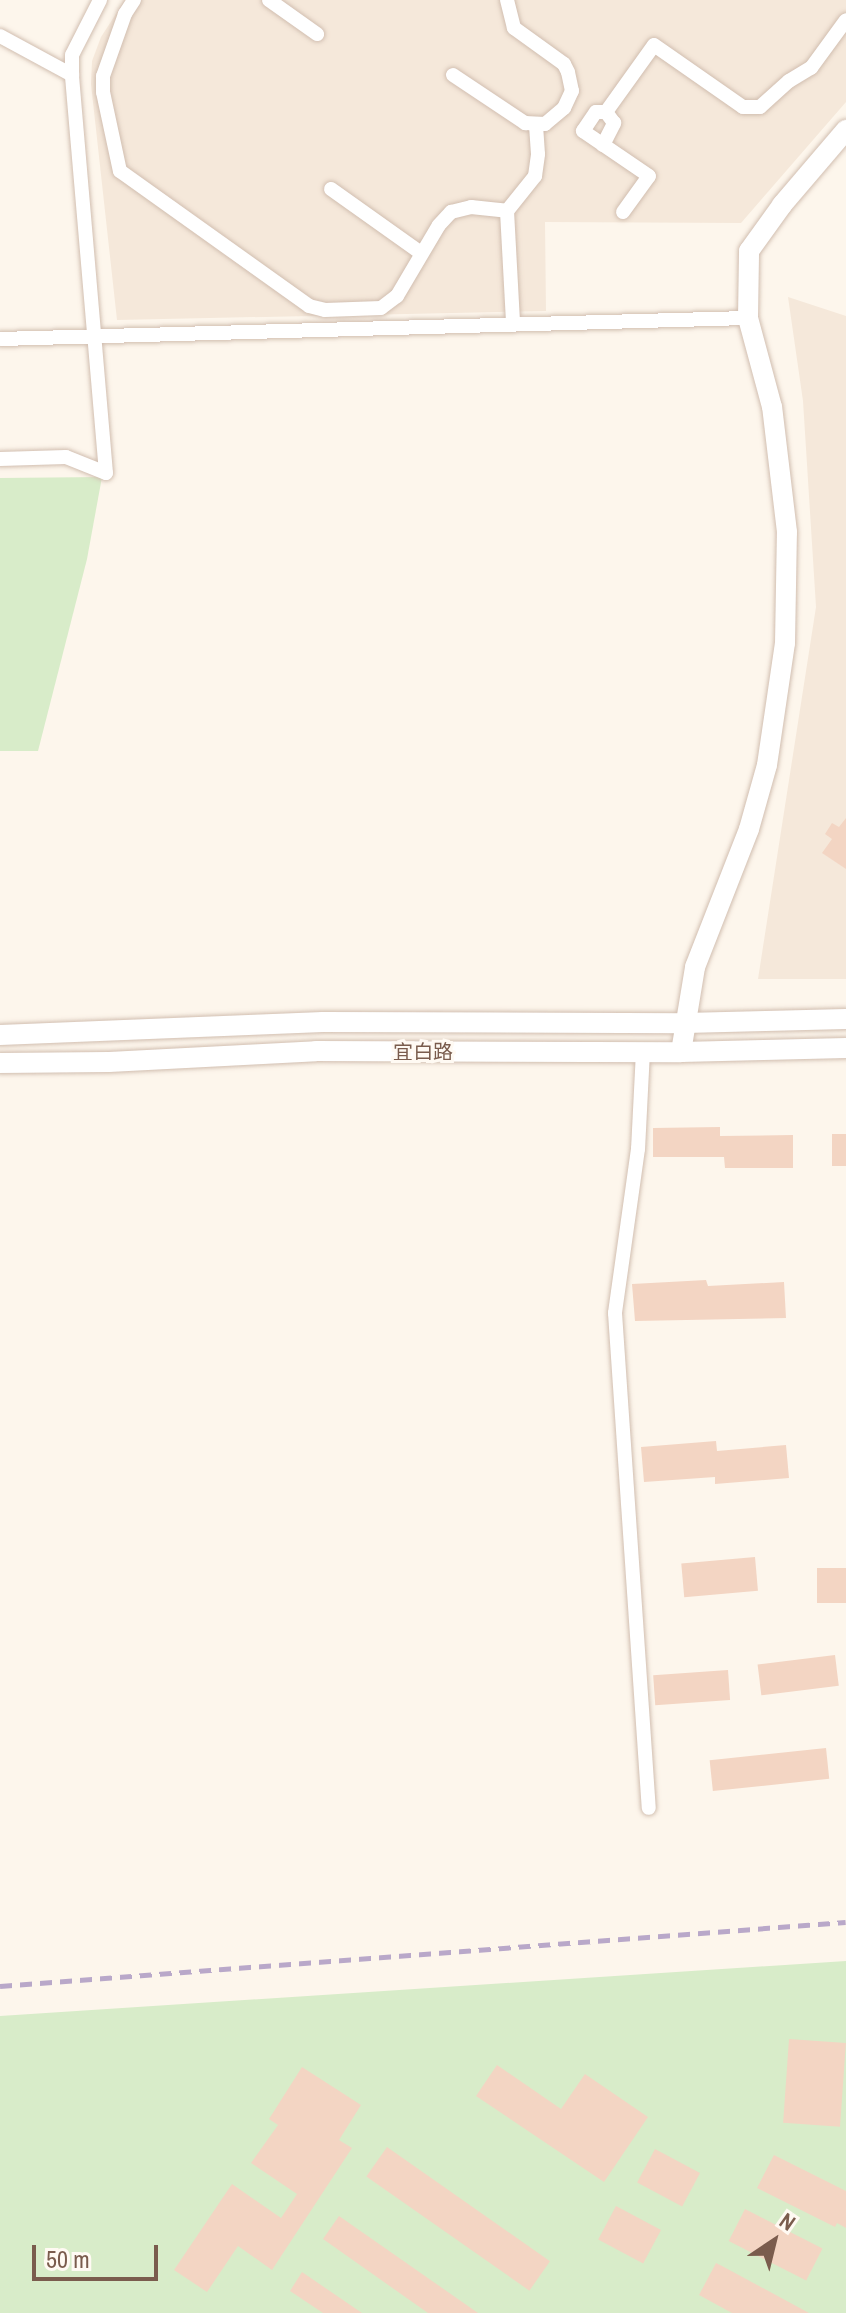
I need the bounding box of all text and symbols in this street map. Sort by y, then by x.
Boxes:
street label: 宜白路 [393,1039,453,1063]
north arrow [734,2201,814,2281]
text: N [774,2205,802,2237]
scale bar [36,2229,162,2279]
text: 50 m [46,2243,90,2275]

